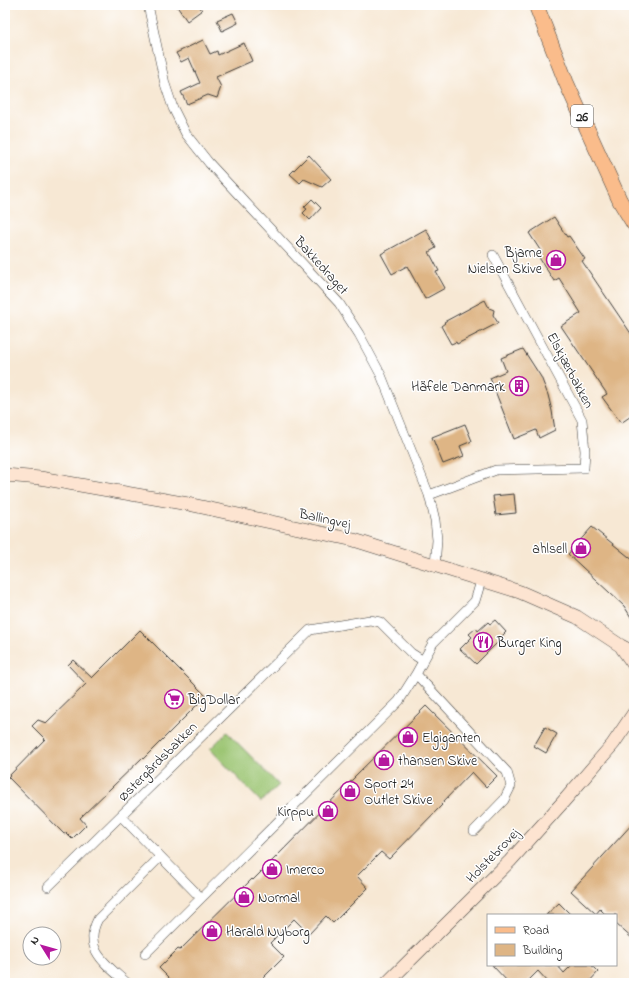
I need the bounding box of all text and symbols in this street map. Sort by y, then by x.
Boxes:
road number: 26 [571,105,593,127]
street label: Bakkedraget [287,231,353,301]
place label: Bjarne Nielsen Skive [468,243,543,280]
shop icon: Bjarne Nielsen Skive [545,249,567,271]
street label: Elskjærbakken [541,329,599,413]
building icon: Häfele Danmark [508,375,530,397]
place label: Häfele Danmark [411,377,506,398]
street label: Ballingvej [296,504,354,536]
shop icon: ahlsell [570,537,592,559]
place label: ahlsell [532,539,567,560]
restaurant icon: Burger King [472,631,494,653]
place label: Burger King [496,633,562,655]
supermarket icon: BigDollar [163,688,185,710]
place label: BigDollar [187,690,241,712]
street label: Østergårdsbakken [113,717,203,807]
shop icon: Elgiganten [397,726,419,748]
place label: Elgiganten [422,728,480,750]
shop icon: thansen Skive [373,749,395,771]
place label: thansen Skive [398,751,478,772]
place label: Sport 24 Outlet Skive [364,774,433,811]
shop icon: Sport 24 Outlet Skive [339,780,361,802]
shop icon: Kirppu [317,800,339,822]
place label: Kirppu [277,802,314,823]
street label: Holstebrovej [461,823,526,888]
shop icon: Imerco [261,858,283,880]
place label: Imerco [286,860,324,881]
shop icon: Normal [233,886,255,908]
place label: Normal [258,888,300,909]
legend [487,914,617,966]
shop icon: Harald Nyborg [201,920,223,942]
place label: Harald Nyborg [226,922,310,944]
text: Road [523,922,549,940]
north arrow [22,926,62,966]
text: N [26,933,43,948]
text: Building [522,942,562,961]

